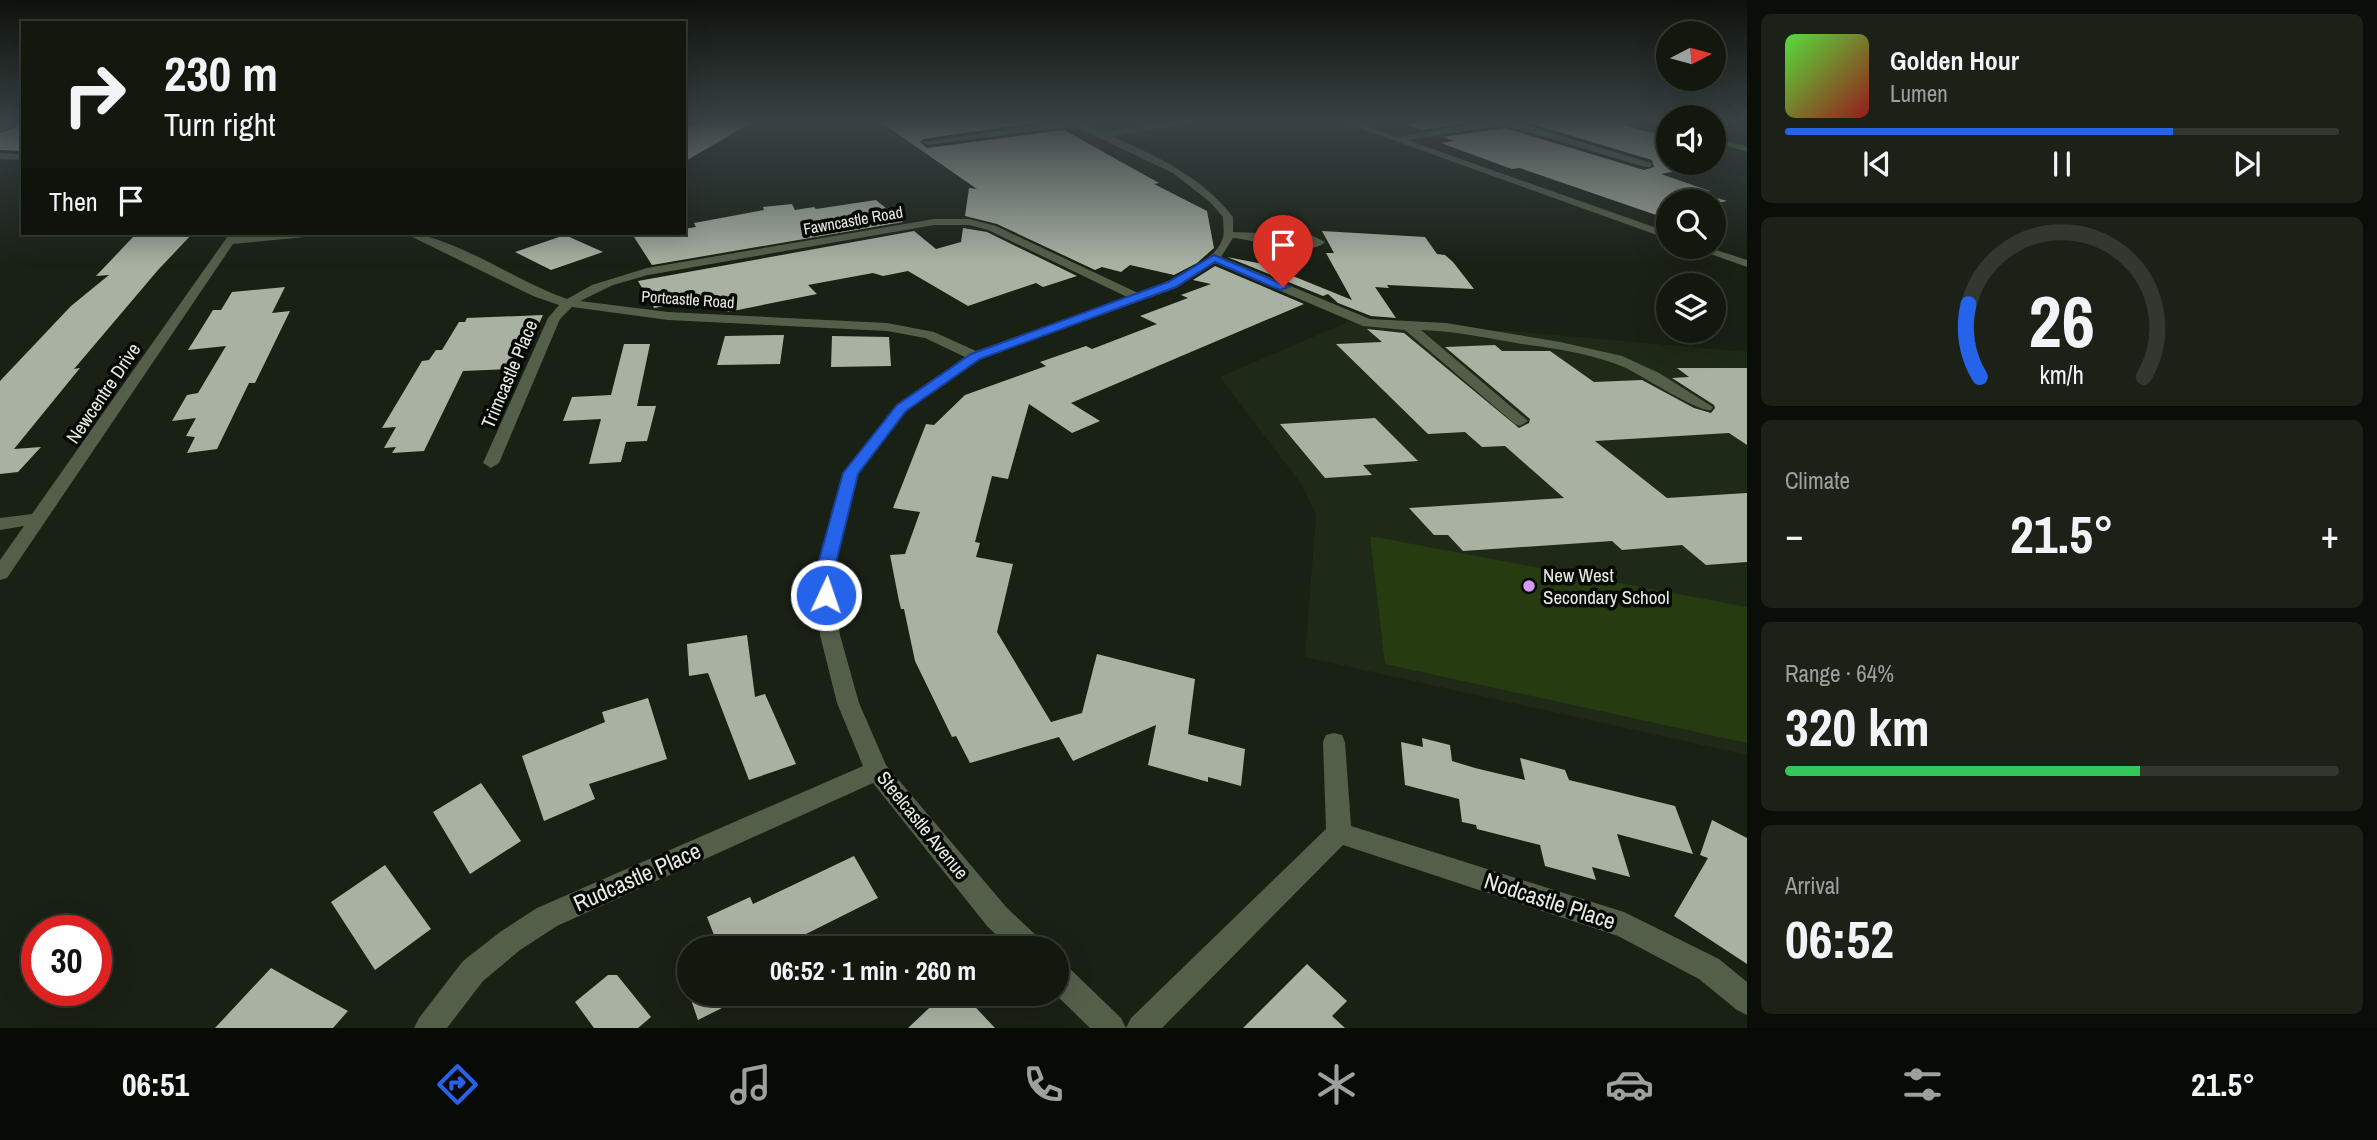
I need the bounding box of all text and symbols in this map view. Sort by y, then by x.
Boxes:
north arrow [1656,21,1726,91]
map controls [1656,21,1726,343]
text: 230 m [164,40,278,106]
text: Golden Hour [1890,43,2019,78]
icon: right [49,49,140,140]
text: Lumen [1890,78,1948,109]
text: Turn right [164,103,276,146]
button: sound [1656,105,1726,175]
icon: previous [1858,145,1896,183]
icon: pause [2043,145,2081,183]
icon: next [2228,145,2266,183]
icon: arrive [112,182,150,220]
text: Then [49,184,98,219]
button: search [1656,189,1726,259]
street label: Fawncastle Road [801,200,905,240]
pin [1253,215,1313,287]
icon: arrive [1264,226,1302,264]
button: layers [1656,273,1726,343]
text: 26 [2029,273,2095,371]
street label: Portcastle Road [641,285,735,313]
street label: Trimcastle Place [474,316,544,432]
street label: Newcentre Drive [60,338,146,448]
text: km/h [2040,358,2084,392]
text: Climate [1785,465,1850,496]
text: 21.5° [2010,499,2114,569]
text: − [1785,509,1803,560]
text: + [2321,509,2339,560]
position arrow [789,558,863,632]
place label: New West Secondary School [1543,562,1669,610]
marker: New West Secondary School [1521,578,1537,594]
text: Range · 64% [1785,658,1894,689]
text: 320 km [1785,692,1930,762]
street label: Steelcastle Avenue [871,765,975,885]
street label: Rudcastle Place [568,835,705,918]
street label: Nodcastle Place [1481,865,1620,936]
text: Arrival [1785,870,1840,901]
text: 06:52 [1785,904,1894,974]
speed limit sign: 30 [21,915,112,1006]
text: 06:52 · 1 min · 260 m [770,953,976,988]
icon: directions [433,1060,482,1109]
icon: music [726,1060,775,1109]
icon: phone [1019,1060,1068,1109]
icon: climate [1312,1060,1361,1109]
icon: car [1605,1060,1654,1109]
icon: filters [1898,1060,1947,1109]
text: 06:51 [122,1063,189,1106]
text: 21.5° [2191,1063,2255,1106]

